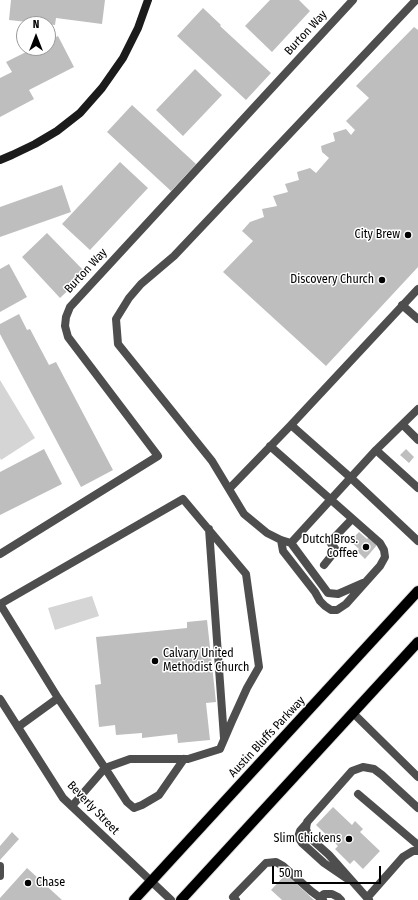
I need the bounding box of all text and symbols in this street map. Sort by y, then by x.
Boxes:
street label: Burton Way [282,8,330,58]
north arrow [16,16,56,56]
text: N [33,18,39,31]
place label: City Brew [355,228,400,242]
marker: City Brew [403,230,413,240]
street label: Burton Way [62,246,110,296]
place label: Discovery Church [290,273,374,287]
marker: Discovery Church [377,275,387,285]
place label: Dutch Bros. Coffee [302,533,358,561]
marker: Dutch Bros. Coffee [361,542,371,552]
place label: Calvary United Methodist Church [163,647,249,675]
marker: Calvary United Methodist Church [150,656,160,666]
street label: Austin Bluffs Parkway [226,694,308,780]
street label: Beverly Street [64,778,122,838]
place label: Slim Chickens [273,832,341,846]
marker: Slim Chickens [344,834,354,844]
scale bar [274,858,383,884]
text: 50 m [279,866,303,880]
place label: Chase [36,876,65,890]
marker: Chase [23,878,33,888]

